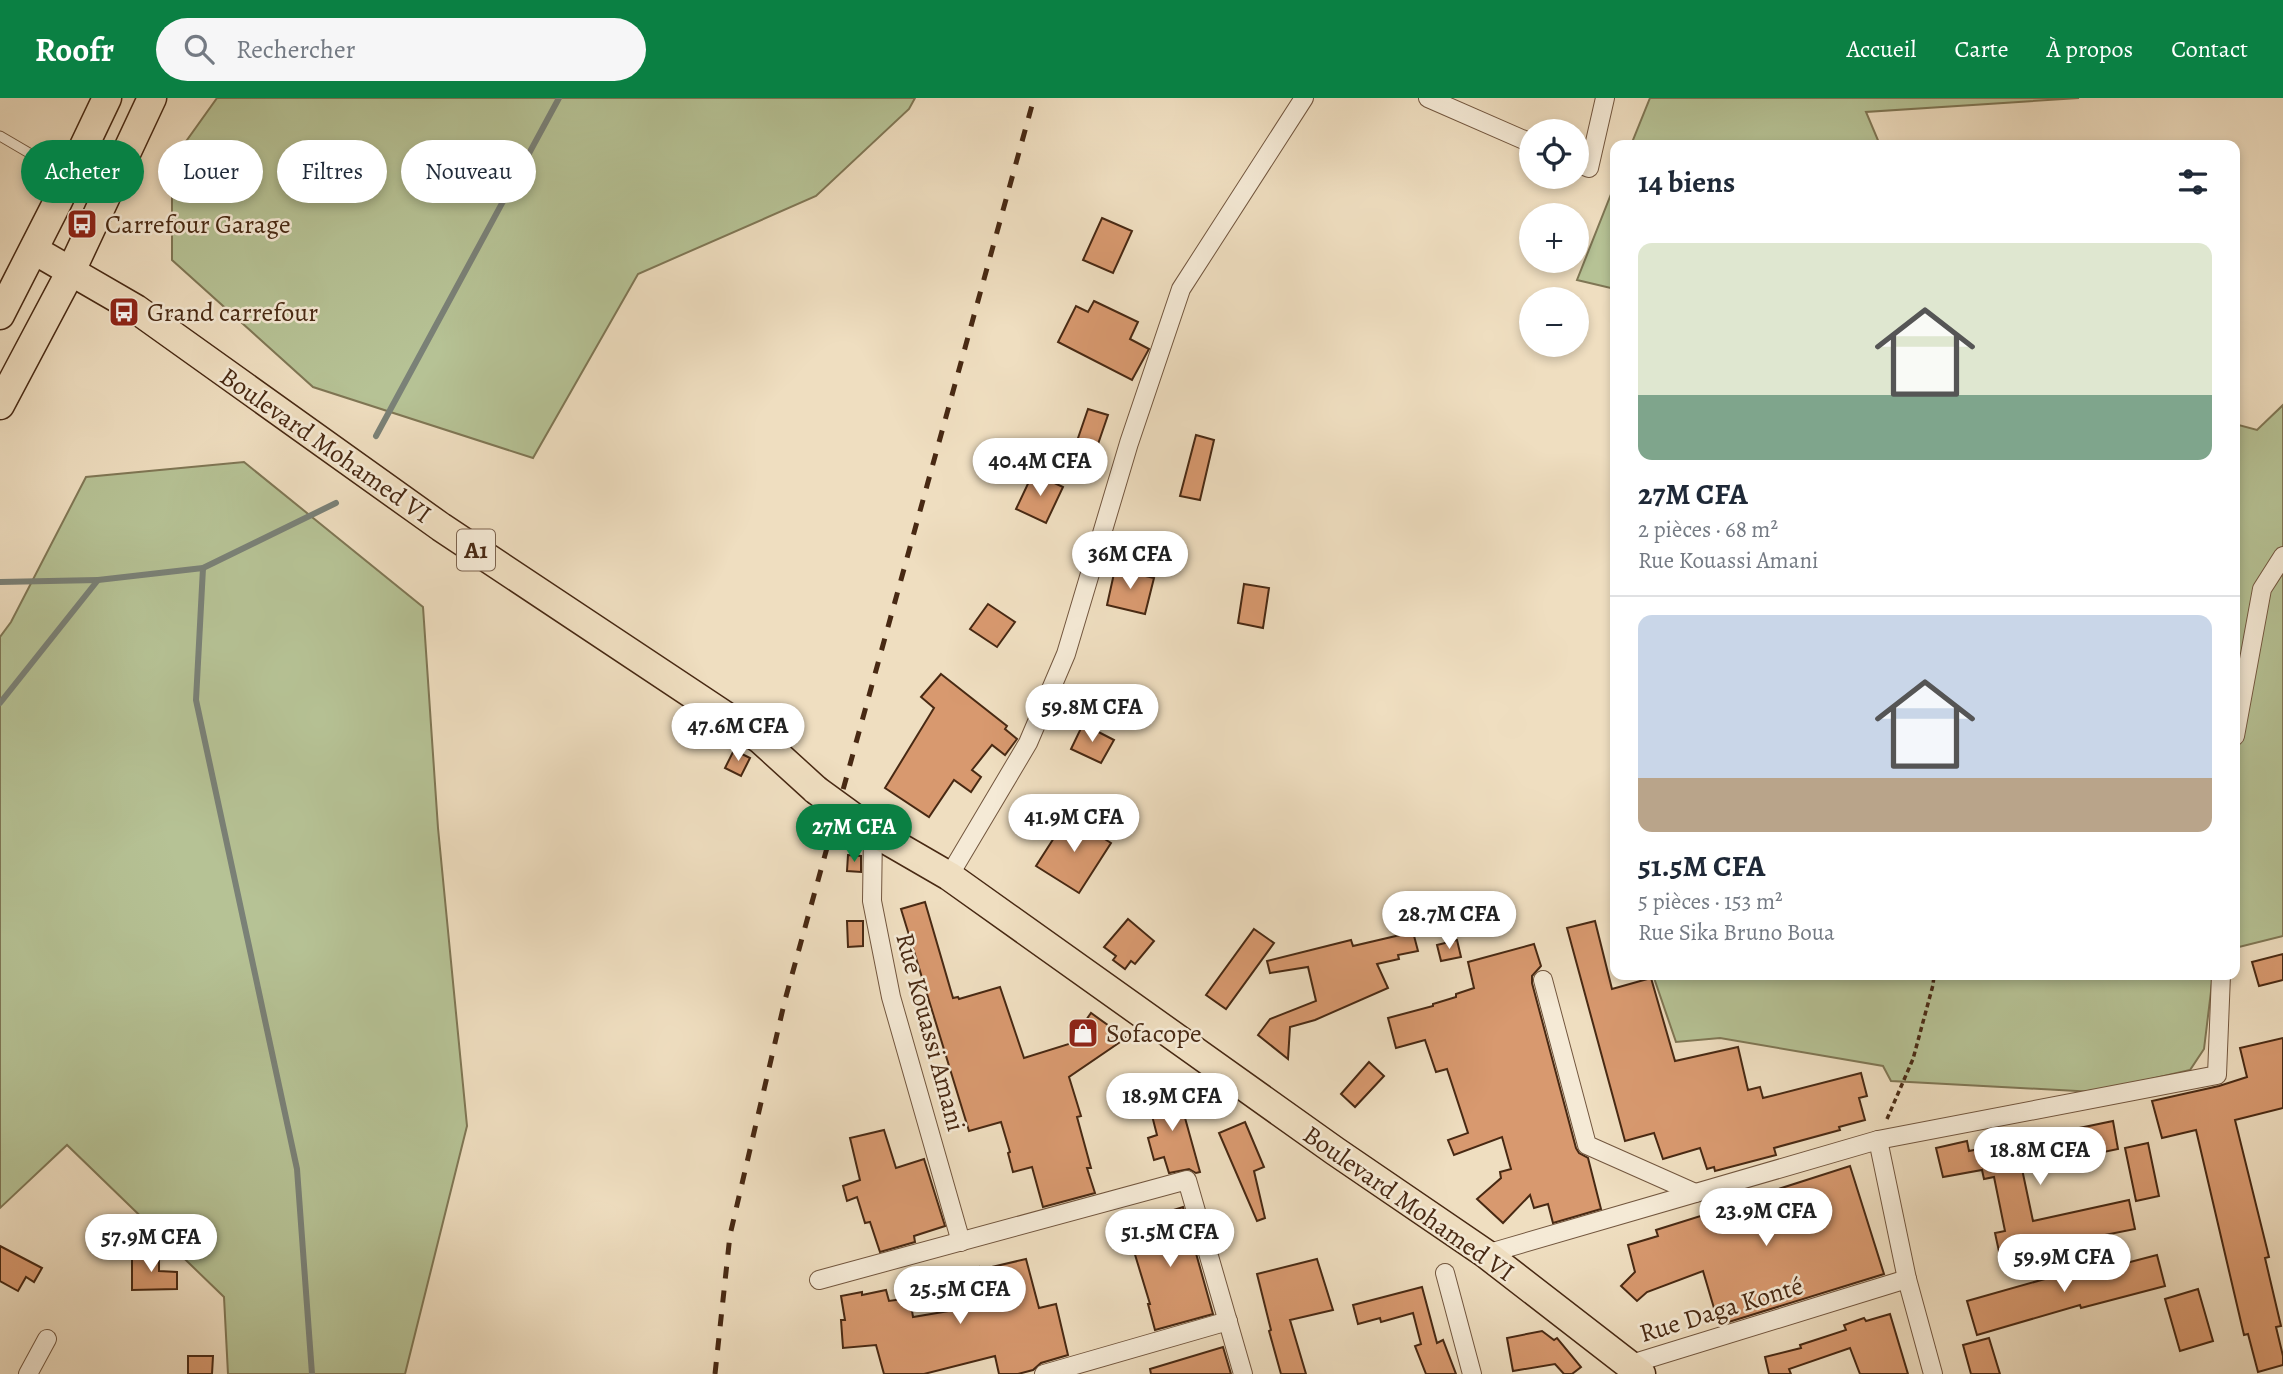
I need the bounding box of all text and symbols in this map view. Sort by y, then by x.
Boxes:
search box [156,18,646,81]
text: Roofr [35,27,114,72]
icon: search [180,30,218,68]
text: Rechercher [236,32,356,67]
text: Accueil [1846,33,1916,65]
text: Carte [1954,33,2009,65]
text: À propos [2047,33,2133,65]
text: Contact [2171,33,2248,65]
map controls [1519,119,1589,357]
button: locate [1519,119,1589,189]
chip: Acheter [21,140,144,203]
chip: Louer [158,140,263,203]
chip: Filtres [277,140,387,203]
chip: Nouveau [401,140,536,203]
text: 14 biens [1638,162,1735,202]
icon: filters [2174,163,2212,201]
button: + [1519,203,1589,273]
bus stop icon: Carrefour Garage [65,207,99,241]
place label: Carrefour Garage [105,207,291,242]
button: − [1519,287,1589,357]
icon: home [1862,289,1988,415]
bus stop icon: Grand carrefour [107,295,141,329]
place label: Grand carrefour [147,295,318,330]
street label: Boulevard Mohamed VI [213,359,438,532]
pin: 40.4M CFA [960,438,1120,498]
text: 40.4M CFA [989,445,1091,476]
text: 27M CFA [1638,474,1748,514]
text: 2 pièces · 68 m² [1638,514,1778,545]
road number: A1 [457,530,495,570]
pin: 36M CFA [1065,532,1195,591]
text: 36M CFA [1088,538,1172,569]
text: Rue Kouassi Amani [1638,545,1818,576]
icon: home [1862,661,1988,787]
pin: 59.8M CFA [1012,684,1172,744]
text: 59.8M CFA [1041,691,1143,722]
pin: 47.6M CFA [658,704,818,763]
text: 47.6M CFA [688,710,788,741]
pin: 41.9M CFA [994,794,1154,854]
text: 41.9M CFA [1024,801,1124,832]
pin: 27M CFA [789,804,919,864]
text: 27M CFA [812,811,896,842]
text: 51.5M CFA [1638,846,1765,886]
text: 5 pièces · 153 m² [1638,886,1783,917]
pin: 28.7M CFA [1369,892,1529,951]
text: 28.7M CFA [1398,898,1500,929]
text: Rue Sika Bruno Boua [1638,917,1835,948]
street label: Rue Kouassi Amani [887,929,974,1135]
shop icon: Sofacope [1066,1016,1100,1050]
place label: Sofacope [1106,1016,1202,1051]
pin: 18.9M CFA [1092,1074,1252,1133]
text: 18.9M CFA [1122,1080,1222,1111]
street label: Boulevard Mohamed VI [1296,1117,1521,1290]
pin: 18.8M CFA [1960,1128,2120,1187]
text: 18.8M CFA [1990,1134,2090,1165]
pin: 23.9M CFA [1686,1188,1846,1248]
text: 23.9M CFA [1715,1195,1817,1226]
pin: 51.5M CFA [1090,1210,1250,1269]
pin: 57.9M CFA [71,1214,231,1274]
text: 51.5M CFA [1121,1216,1219,1247]
text: 57.9M CFA [101,1221,201,1252]
pin: 59.9M CFA [1984,1234,2144,1294]
text: 59.9M CFA [2014,1241,2114,1272]
pin: 25.5M CFA [880,1266,1040,1326]
street label: Rue Daga Konté [1635,1268,1807,1351]
text: 25.5M CFA [910,1273,1010,1304]

